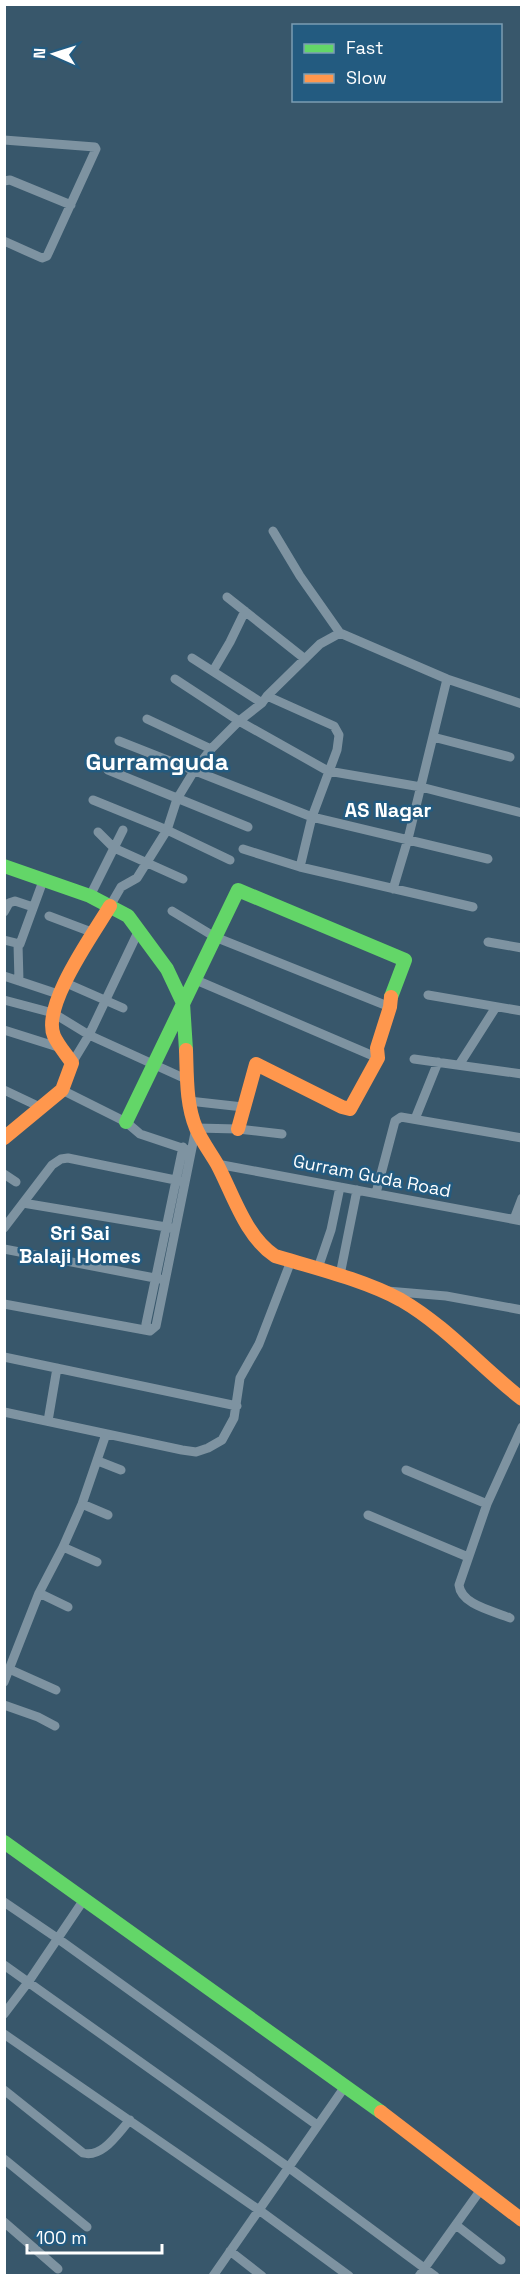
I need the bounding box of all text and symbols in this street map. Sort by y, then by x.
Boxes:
north arrow [24,24,84,84]
legend [292,24,502,102]
text: Fast [346,36,383,59]
text: N [29,47,50,59]
text: Slow [346,66,387,89]
district label: Gurramguda [85,746,229,777]
district label: AS Nagar [345,797,432,823]
street label: Gurram Guda Road [291,1149,453,1202]
district label: Sri Sai Balaji Homes [19,1220,141,1269]
scale bar [27,2217,162,2255]
text: 100 m [36,2226,87,2249]

